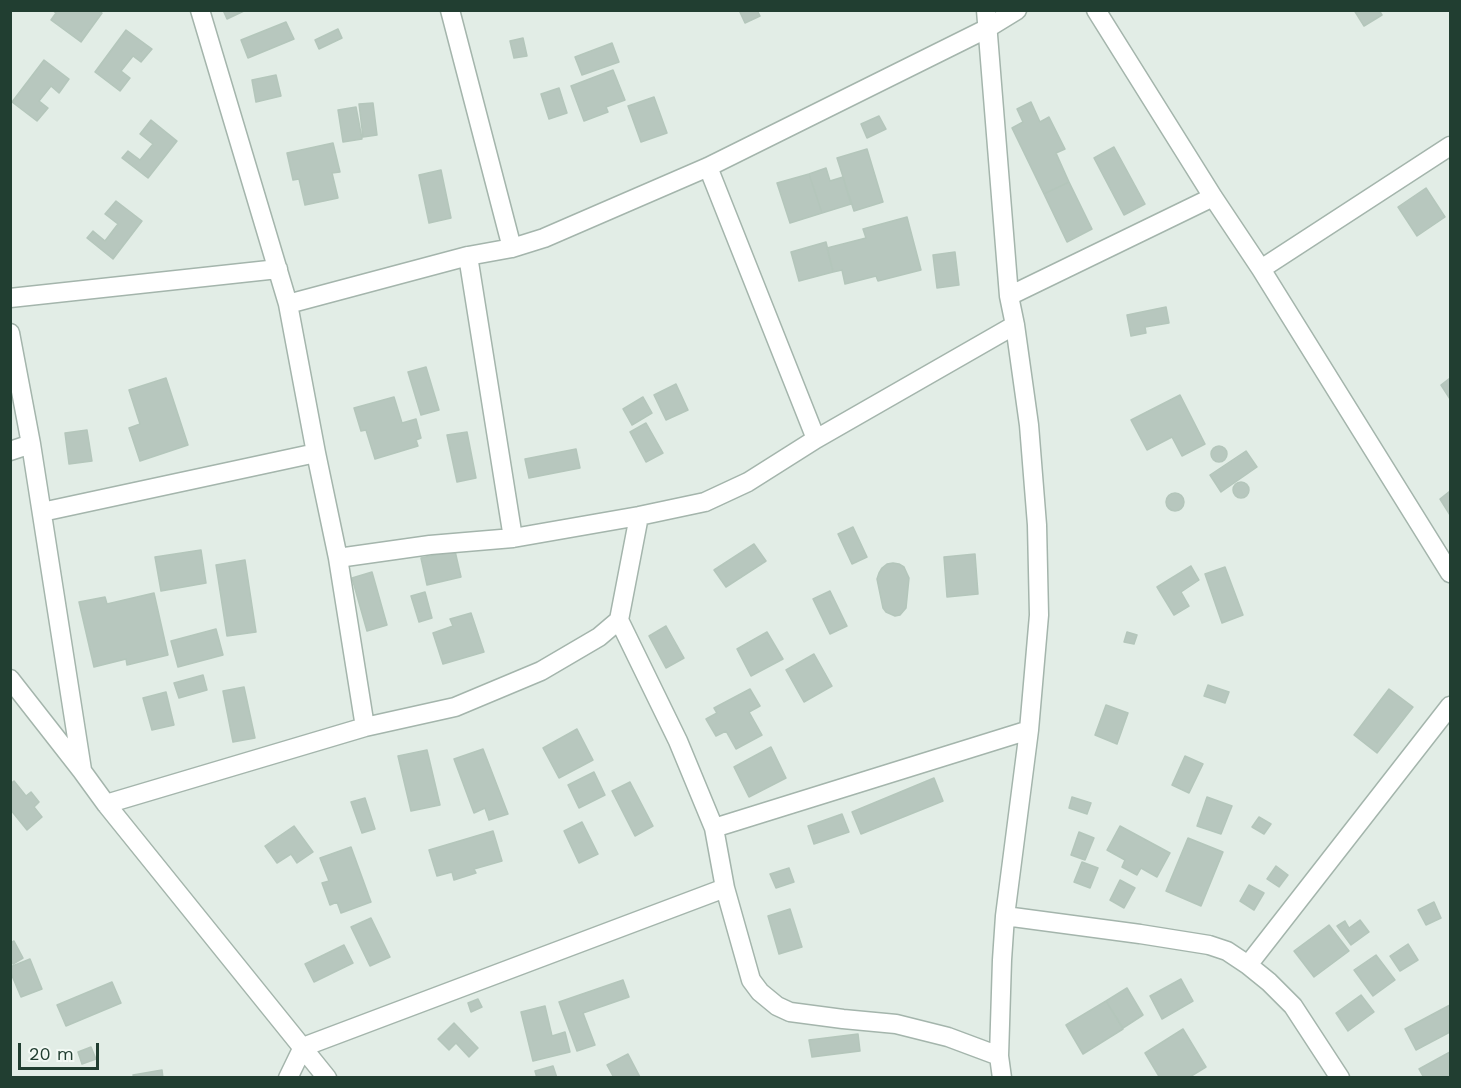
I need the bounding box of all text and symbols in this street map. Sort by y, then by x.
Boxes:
scale bar [21,1031,102,1069]
text: 20 m [29,1043,74,1064]

